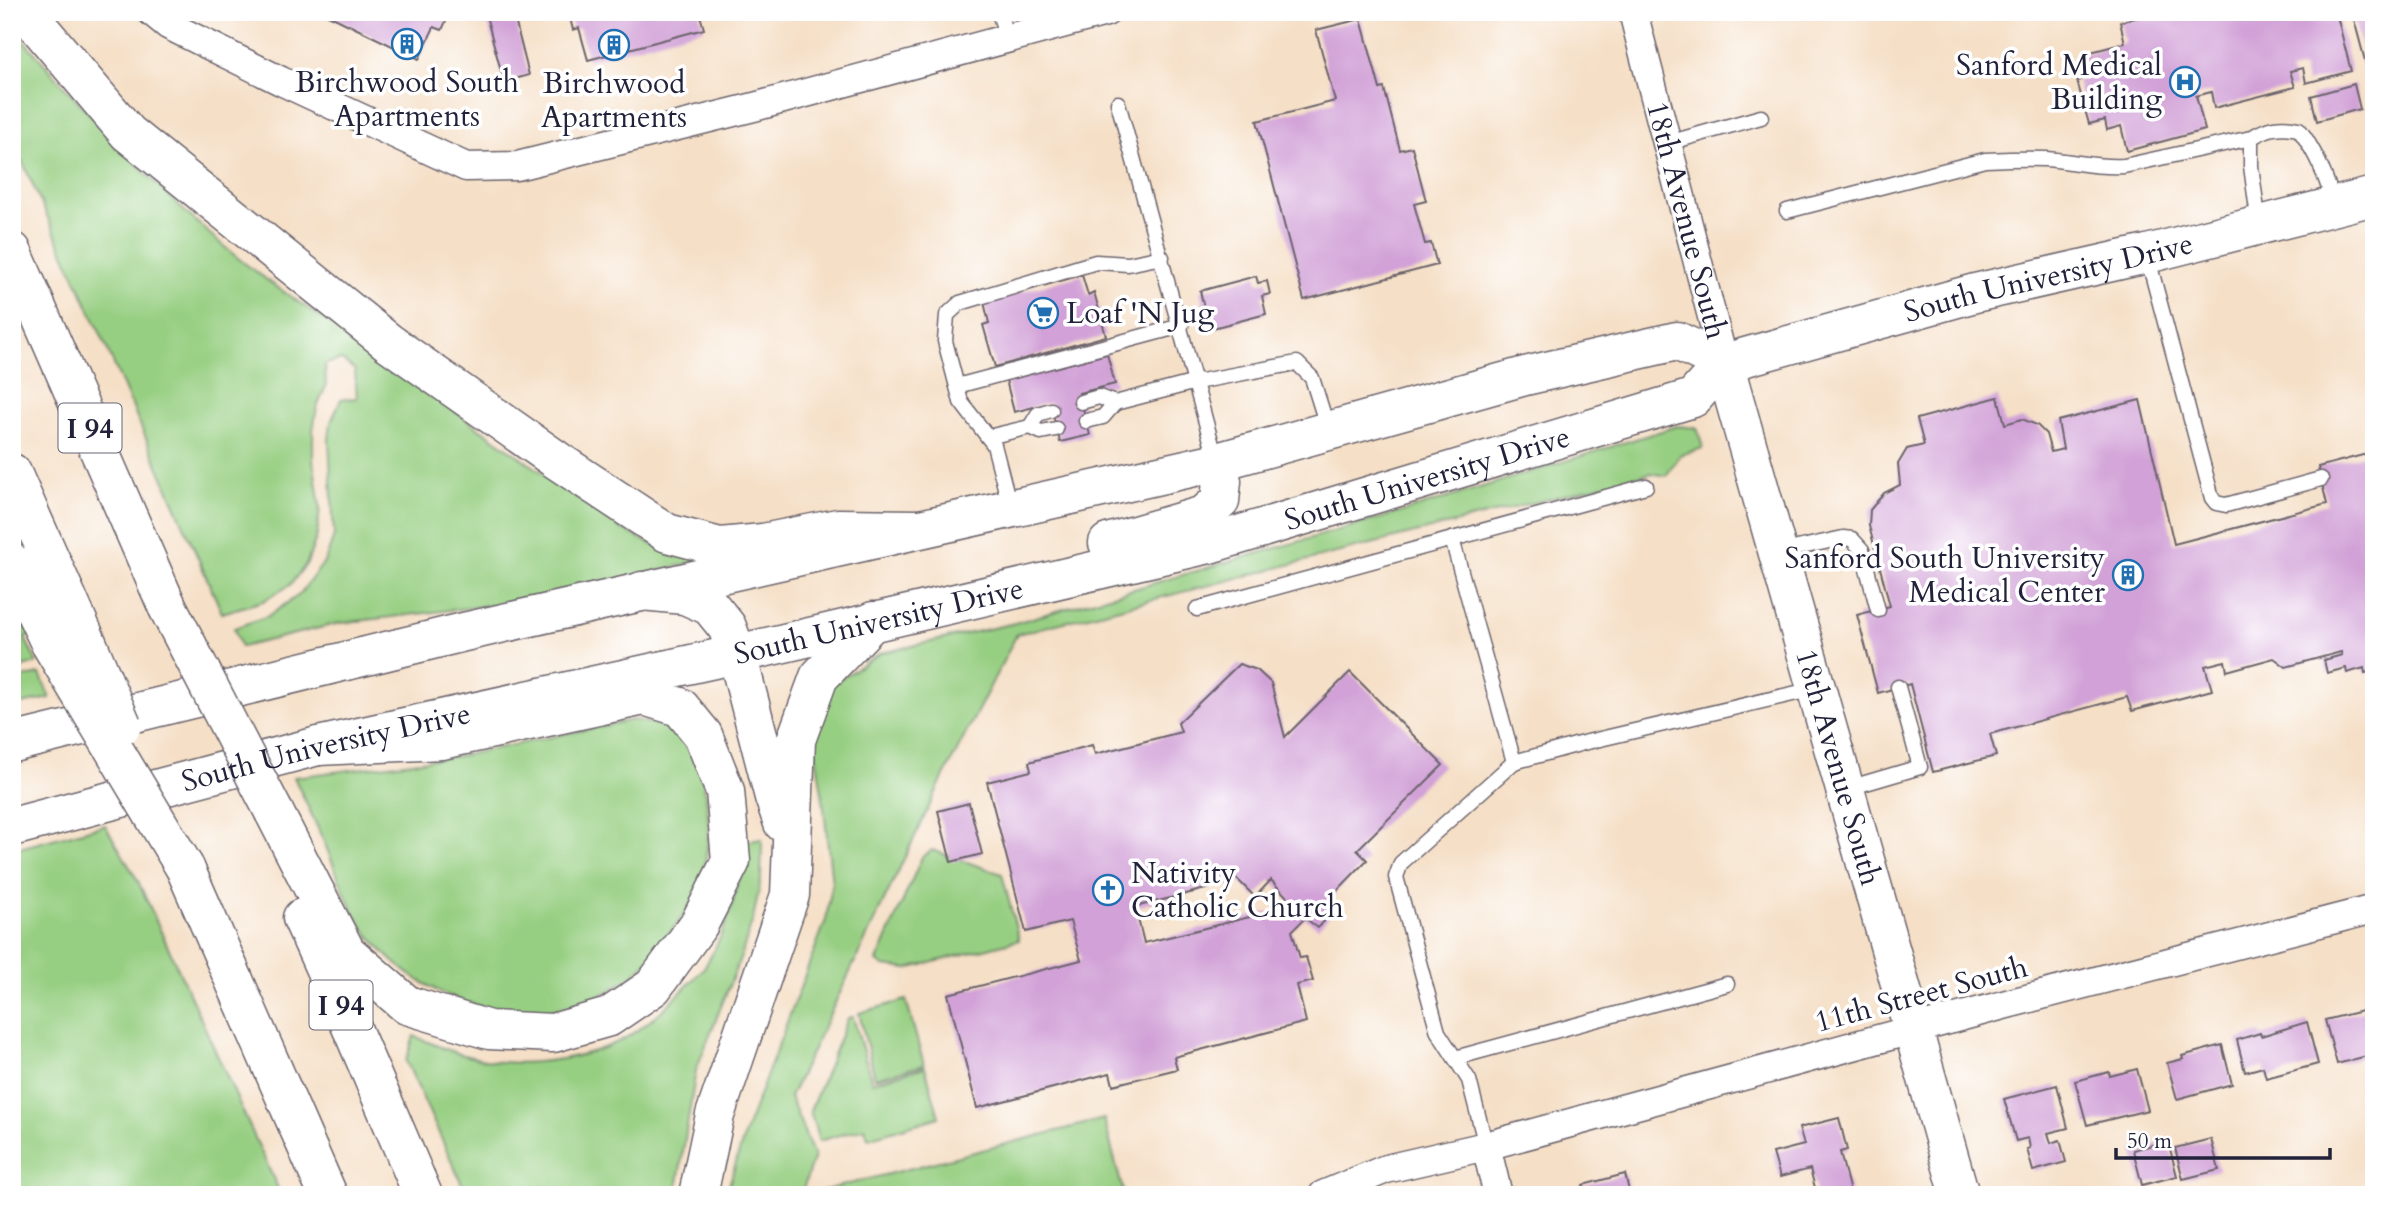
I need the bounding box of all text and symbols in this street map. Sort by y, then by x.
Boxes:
building icon: Birchwood South Apartments [390,27,424,61]
building icon: Birchwood Apartments [597,28,631,62]
place label: Sanford Medical Building [1956,45,2162,120]
place label: Birchwood South Apartments [295,62,520,137]
place label: Birchwood Apartments [541,63,687,138]
hospital icon: Sanford Medical Building [2168,65,2202,99]
street label: 18th Avenue South [1636,97,1737,344]
street label: South University Drive [1899,223,2197,333]
place label: Loaf 'N Jug [1066,293,1215,334]
supermarket icon: Loaf 'N Jug [1026,296,1060,330]
road number: I 94 [58,404,122,452]
street label: South University Drive [1280,416,1575,541]
place label: Sanford South University Medical Center [1784,538,2105,613]
building icon: Sanford South University Medical Center [2111,558,2145,592]
street label: South University Drive [730,568,1028,675]
street label: 18th Avenue South [1785,644,1891,891]
street label: South University Drive [177,693,474,802]
place label: Nativity Catholic Church [1131,853,1344,928]
church icon: Nativity Catholic Church [1091,873,1125,907]
street label: 11th Street South [1810,946,2033,1043]
road number: I 94 [310,981,372,1030]
scale bar [2116,1116,2330,1160]
text: 50 m [2127,1127,2172,1156]

